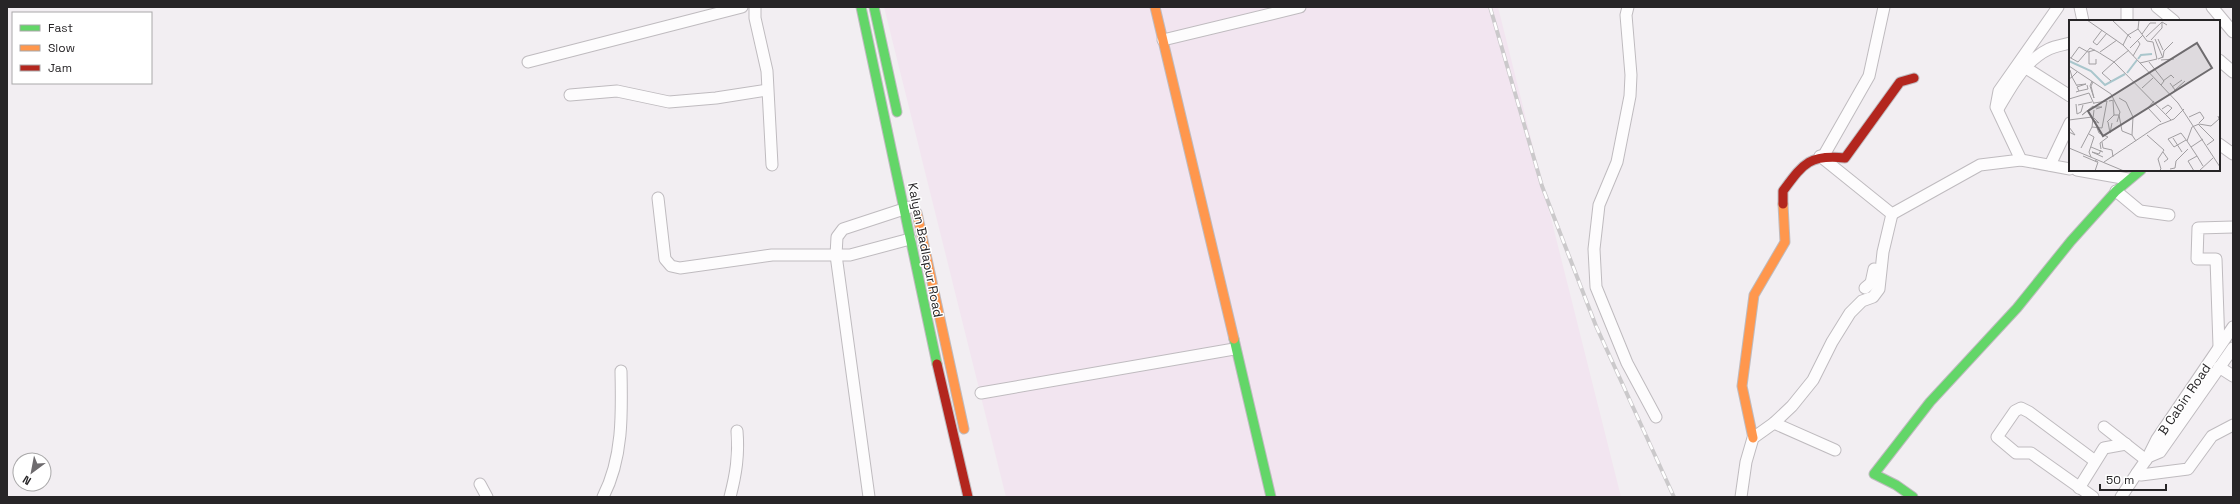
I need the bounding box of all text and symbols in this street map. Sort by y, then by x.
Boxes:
legend [12,12,152,84]
text: Fast [48,20,73,36]
inset map [2069,20,2220,171]
text: Slow [48,40,75,56]
text: Jam [48,60,72,76]
street label: Kalyan Badlapur Road [904,181,947,319]
street label: B Cabin Road [2154,360,2215,438]
north arrow [12,452,52,492]
scale bar [2100,466,2166,492]
text: 50 m [2106,472,2134,488]
text: N [20,473,34,488]

